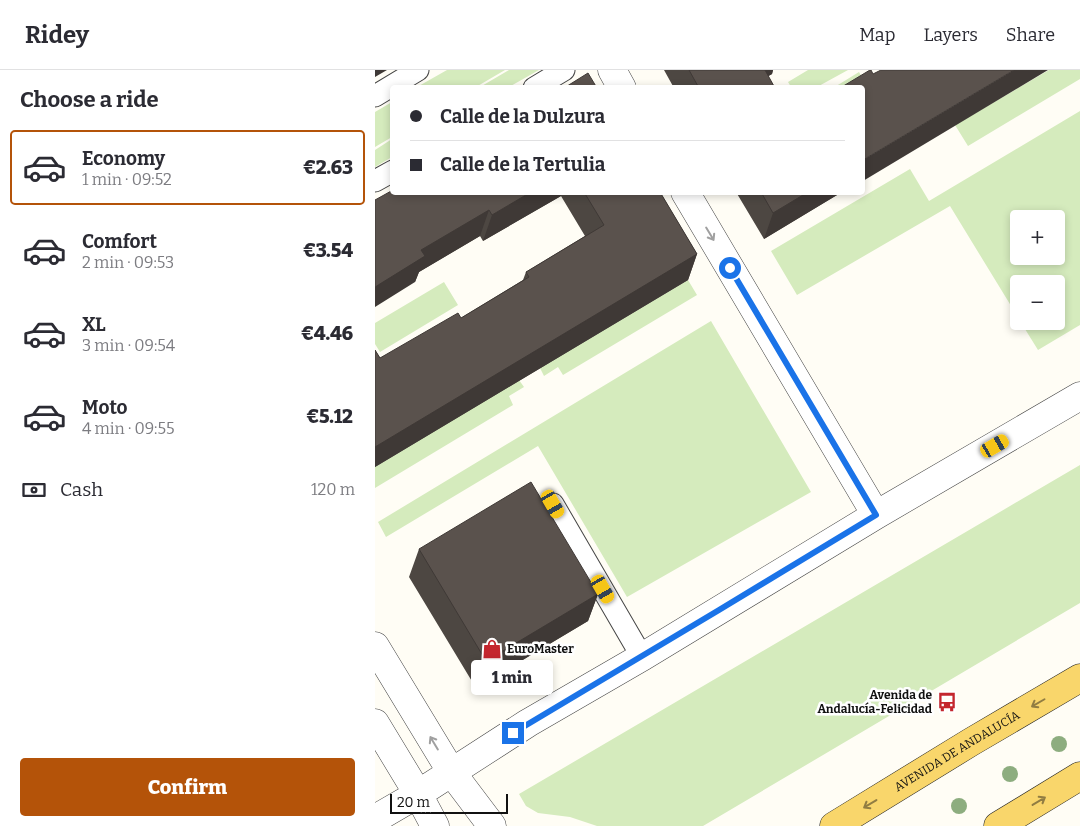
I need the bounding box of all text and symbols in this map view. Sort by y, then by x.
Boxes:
text: Ridey [25,21,89,49]
text: Map [859,24,895,46]
text: Layers [923,24,978,46]
text: Share [1006,24,1055,46]
text: Choose a ride [20,86,159,113]
text: Calle de la Dulzura [440,105,605,128]
icon: car [22,145,67,190]
text: Economy [82,147,165,170]
text: Calle de la Tertulia [440,153,605,176]
text: €2.63 [303,156,353,179]
text: 1 min · 09:52 [82,170,172,189]
map controls [1010,210,1065,330]
button: + [1010,210,1065,265]
one-way arrow [705,227,715,241]
icon: car [22,228,67,273]
text: Comfort [82,230,157,253]
text: €3.54 [303,239,353,262]
text: 2 min · 09:53 [82,253,174,272]
route start [719,257,741,279]
button: − [1010,275,1065,330]
icon: car [22,311,67,356]
text: XL [82,313,106,336]
text: €4.46 [301,322,353,345]
text: 3 min · 09:54 [82,336,175,355]
icon: car [22,394,67,439]
text: Moto [82,396,128,419]
text: €5.12 [306,405,353,428]
text: 4 min · 09:55 [82,419,175,438]
car [978,432,1011,460]
icon: cash [20,476,48,504]
text: Cash [60,478,103,501]
text: 120 m [311,480,355,499]
car [539,487,566,521]
car [589,572,616,606]
shop icon: EuroMaster [481,638,503,660]
place label: EuroMaster [507,642,574,656]
callout: 1 min [472,660,554,696]
text: 1 min [492,668,532,687]
place label: Avenida de Andalucía-Felicidad [817,688,933,716]
bus stop icon: Avenida de Andalucía-Felicidad [936,691,958,713]
one-way arrow [1031,699,1046,708]
street label: AVENIDA DE ANDALUCÍA [892,708,1023,794]
route end [502,722,524,744]
one-way arrow [428,737,438,751]
button: Confirm [20,758,355,816]
scale bar [390,791,507,814]
text: 20 m [397,794,430,811]
one-way arrow [1031,795,1045,805]
one-way arrow [863,799,877,810]

